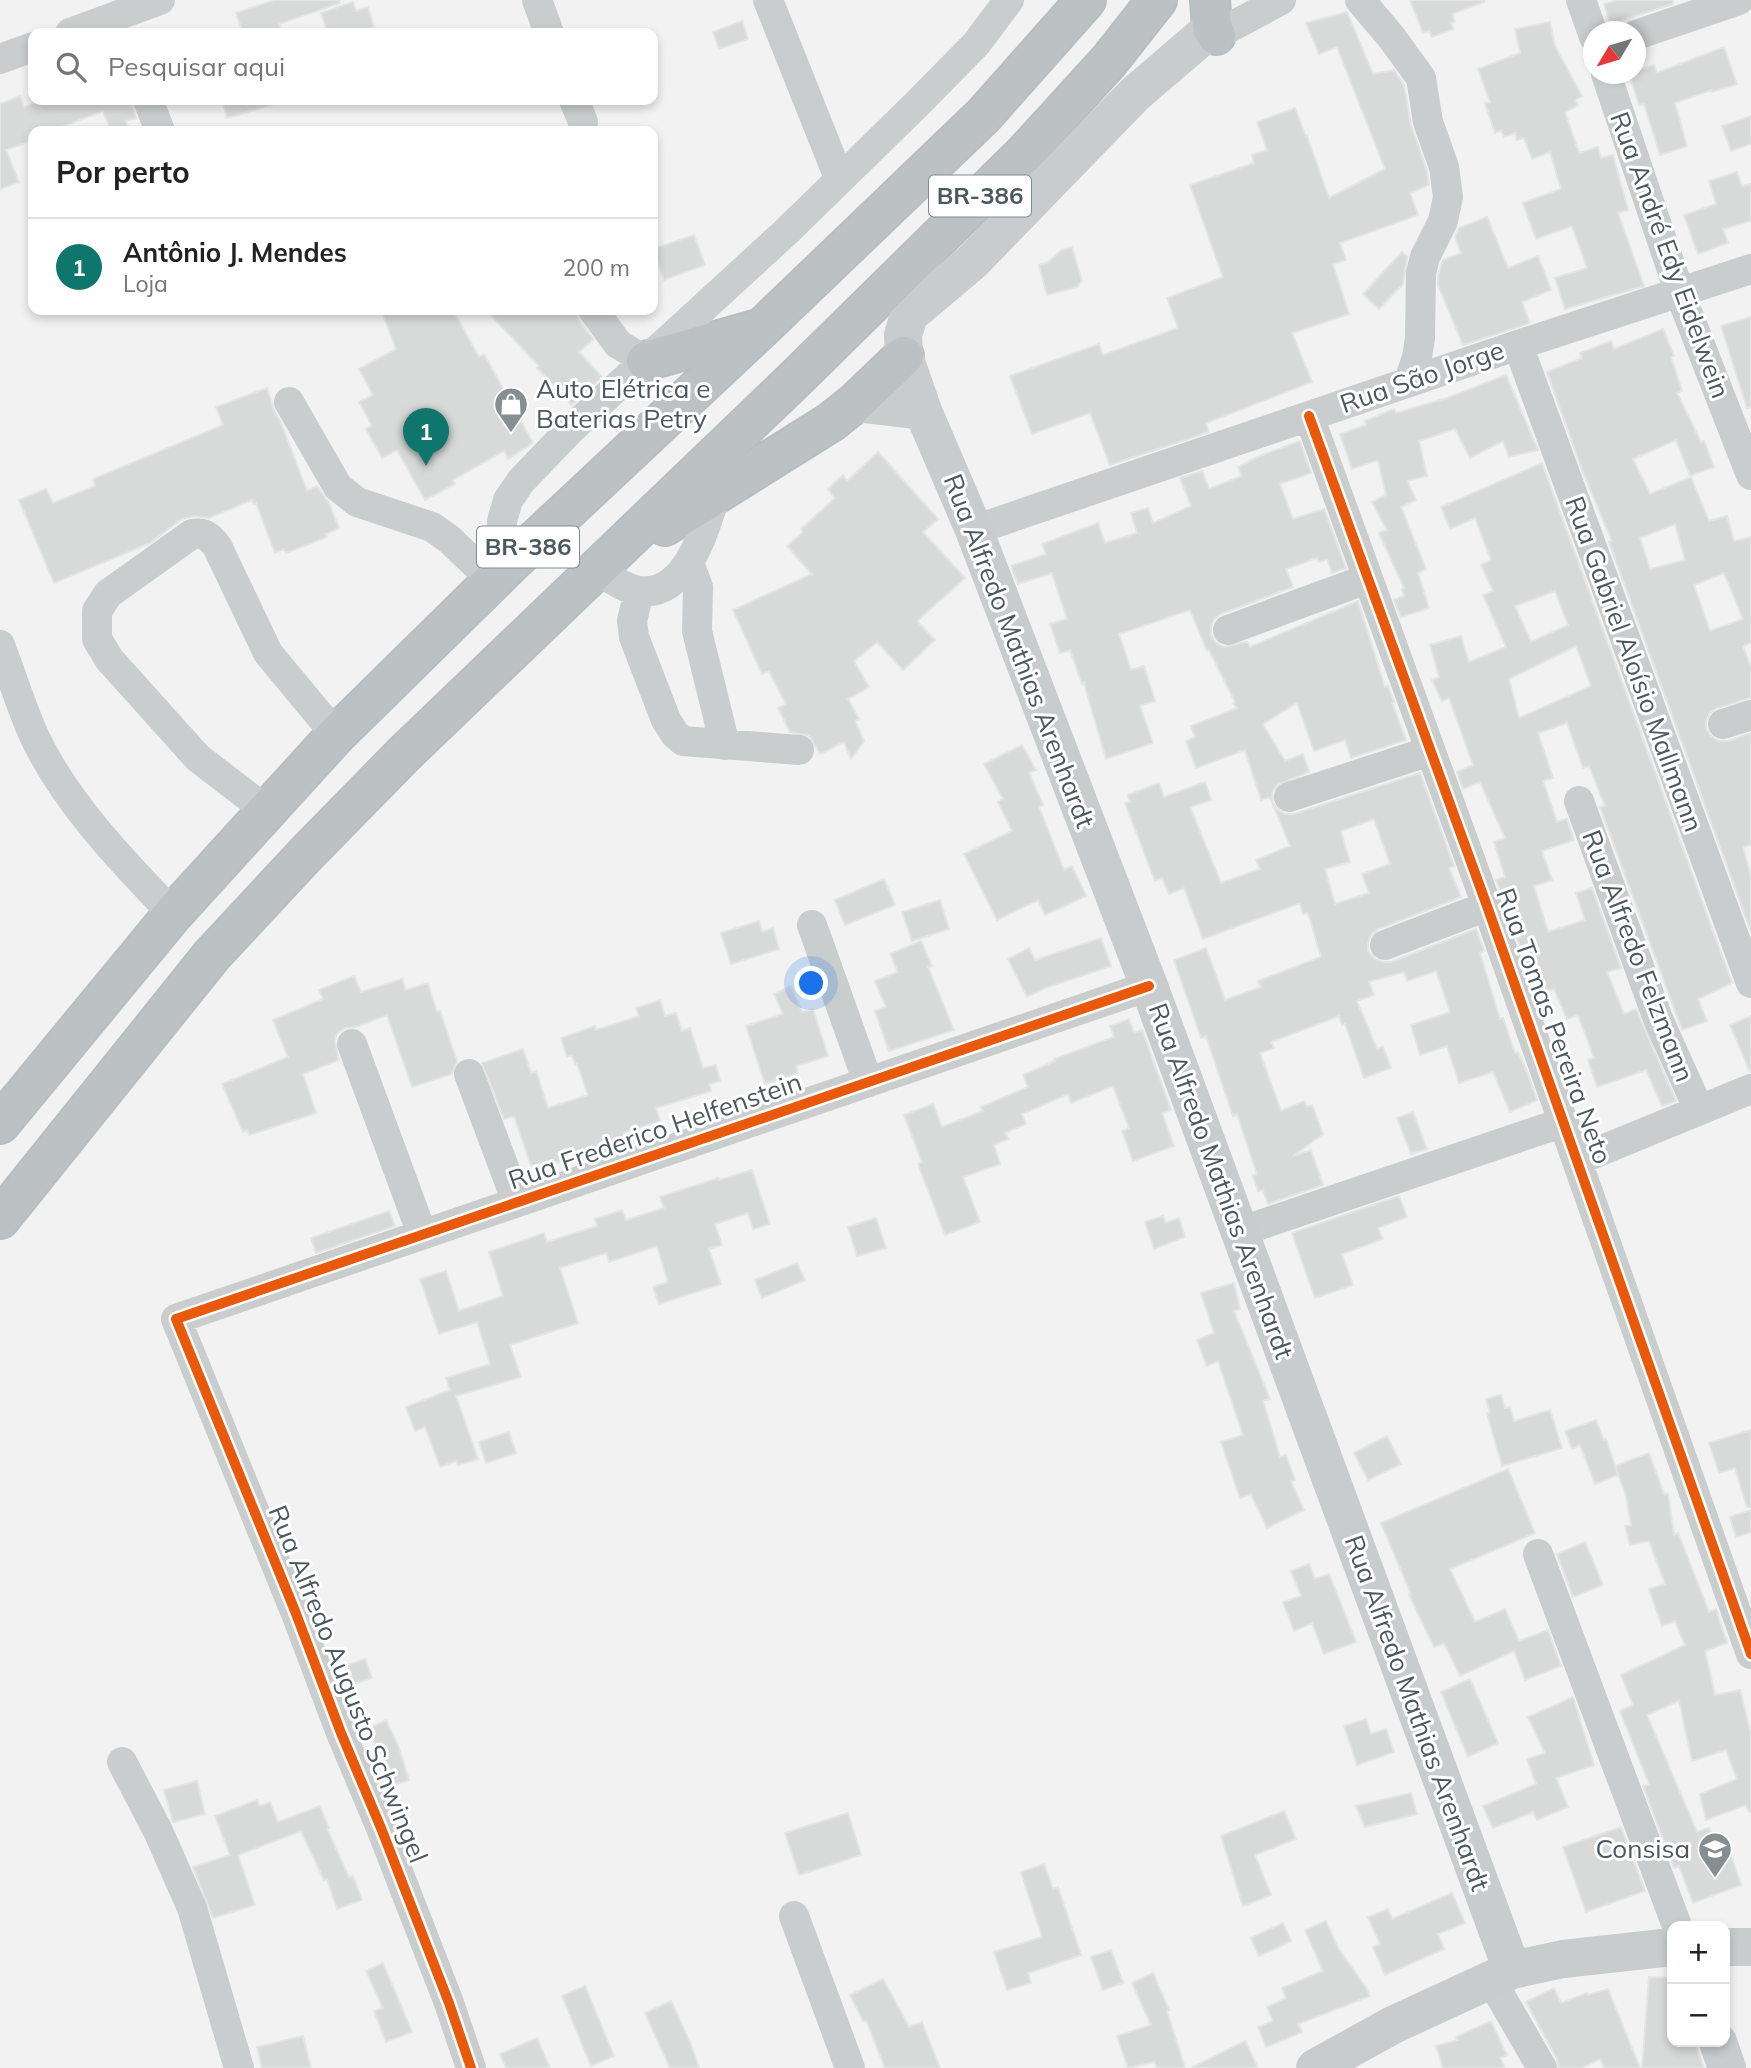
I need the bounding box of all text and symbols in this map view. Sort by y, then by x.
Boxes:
north arrow [1583,21,1646,84]
search box [28,28,658,105]
icon: search [52,48,90,86]
text: Pesquisar aqui [108,50,285,83]
street label: Rua André Edy Eidelwein [1603,107,1738,402]
text: Por perto [56,153,190,191]
road number: BR-386 [929,176,1031,216]
text: Antônio J. Mendes [123,236,347,269]
text: 1 [72,253,86,282]
text: 200 m [562,253,630,282]
text: Loja [123,269,168,298]
street label: Rua São Jorge [1335,333,1508,420]
place label: Auto Elétrica e Baterias Petry [536,372,710,435]
shop icon: Auto Elétrica e Baterias Petry [492,385,530,434]
pin: 1 [403,408,449,466]
street label: Rua Alfredo Mathias Arenhardt [937,469,1102,832]
street label: Rua Gabriel Aloísio Mallmann [1558,492,1711,836]
road number: BR-386 [477,526,579,568]
street label: Rua Alfredo Felzmann [1575,825,1702,1086]
street label: Rua Tomas Pereira Neto [1489,883,1620,1168]
your location [794,966,828,1000]
street label: Rua Alfredo Mathias Arenhardt [1142,998,1301,1363]
street label: Rua Frederico Helfenstein [504,1065,806,1196]
street label: Rua Alfredo Augusto Schwingel [262,1500,435,1867]
street label: Rua Alfredo Mathias Arenhardt [1338,1530,1497,1895]
school or university icon: Consisa [1696,1830,1734,1879]
place label: Consisa [1595,1832,1690,1865]
map controls [1667,1921,1730,2047]
button: + [1667,1921,1730,1984]
button: − [1667,1984,1730,2047]

